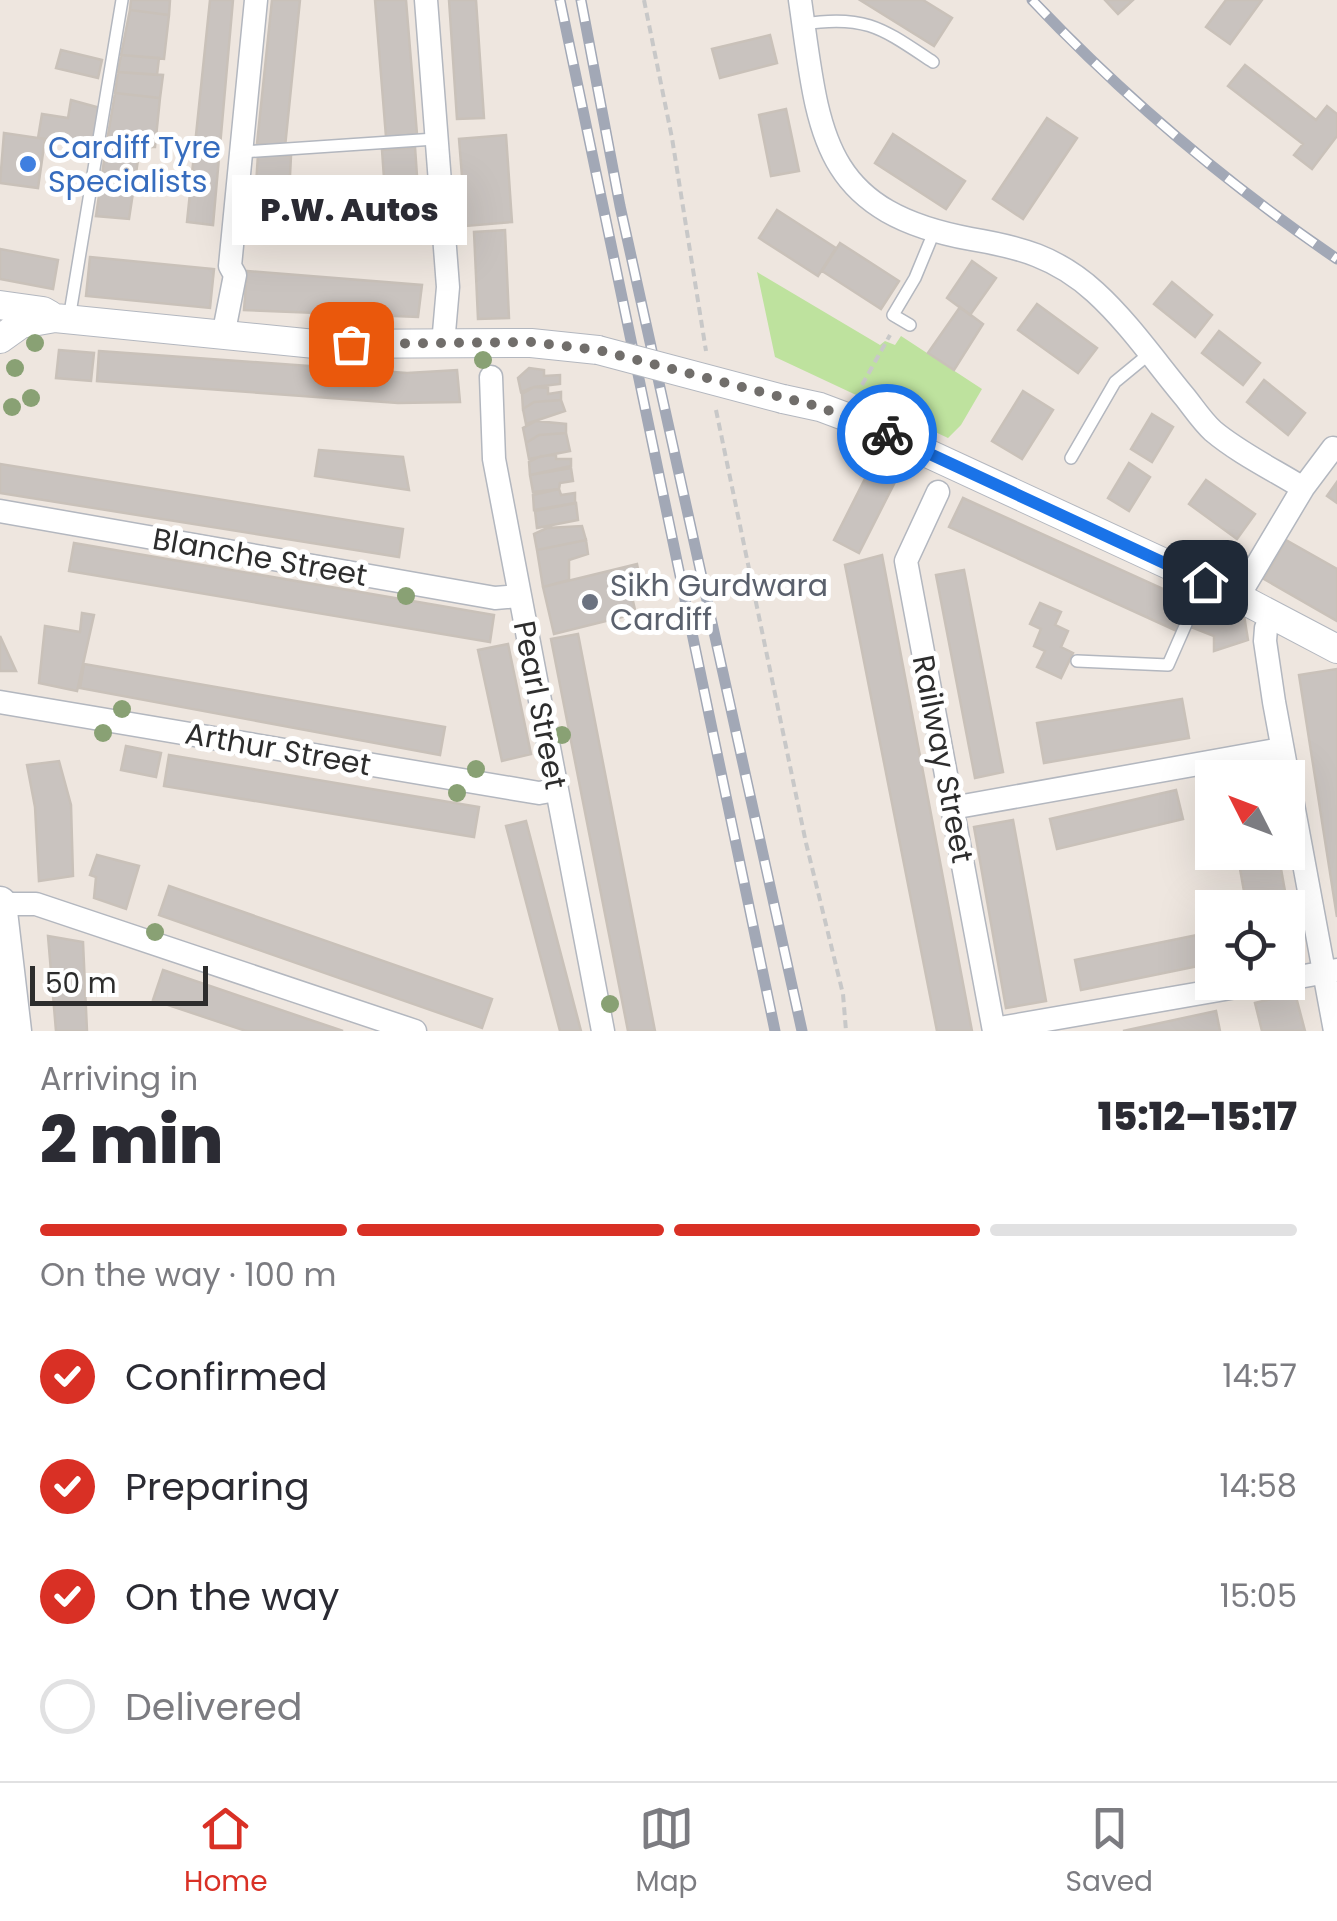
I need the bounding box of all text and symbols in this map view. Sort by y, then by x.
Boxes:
place label: Cardiff Tyre Specialists [48,126,221,203]
marker: Cardiff Tyre Specialists [17,153,39,175]
callout: P.W. Autos [234,174,468,244]
text: P.W. Autos [260,187,439,232]
pin [309,302,394,387]
icon: bag [324,317,379,372]
courier [837,384,937,484]
icon: bike [860,407,915,462]
street label: Blanche Street [149,517,371,597]
pin [1163,540,1248,625]
icon: home [1178,555,1233,610]
place label: Sikh Gurdwara Cardiff [610,564,828,641]
marker: Sikh Gurdwara Cardiff [579,591,601,613]
street label: Pearl Street [503,617,577,793]
street label: Railway Street [902,651,984,867]
street label: Arthur Street [182,712,374,786]
north arrow [1195,760,1305,870]
map controls [1195,760,1305,1000]
button: locate [1195,890,1305,1000]
scale bar [30,961,208,1006]
text: 50 m [45,964,116,1003]
text: Arriving in [40,1056,198,1101]
text: 15:12–15:17 [1098,1090,1297,1143]
text: 2 min [40,1095,223,1186]
text: On the way · 100 m [40,1252,336,1297]
icon: check [40,1349,95,1404]
text: Confirmed [125,1350,327,1403]
text: 14:57 [1222,1353,1297,1398]
icon: check [40,1459,95,1514]
text: Preparing [125,1460,310,1513]
text: 14:58 [1220,1463,1297,1508]
icon: check [40,1569,95,1624]
text: On the way [125,1570,339,1623]
text: 15:05 [1220,1573,1297,1618]
text: Delivered [125,1680,302,1733]
tab: Home [184,1801,268,1903]
tab: Map [636,1801,698,1903]
tab: Saved [1066,1801,1153,1903]

